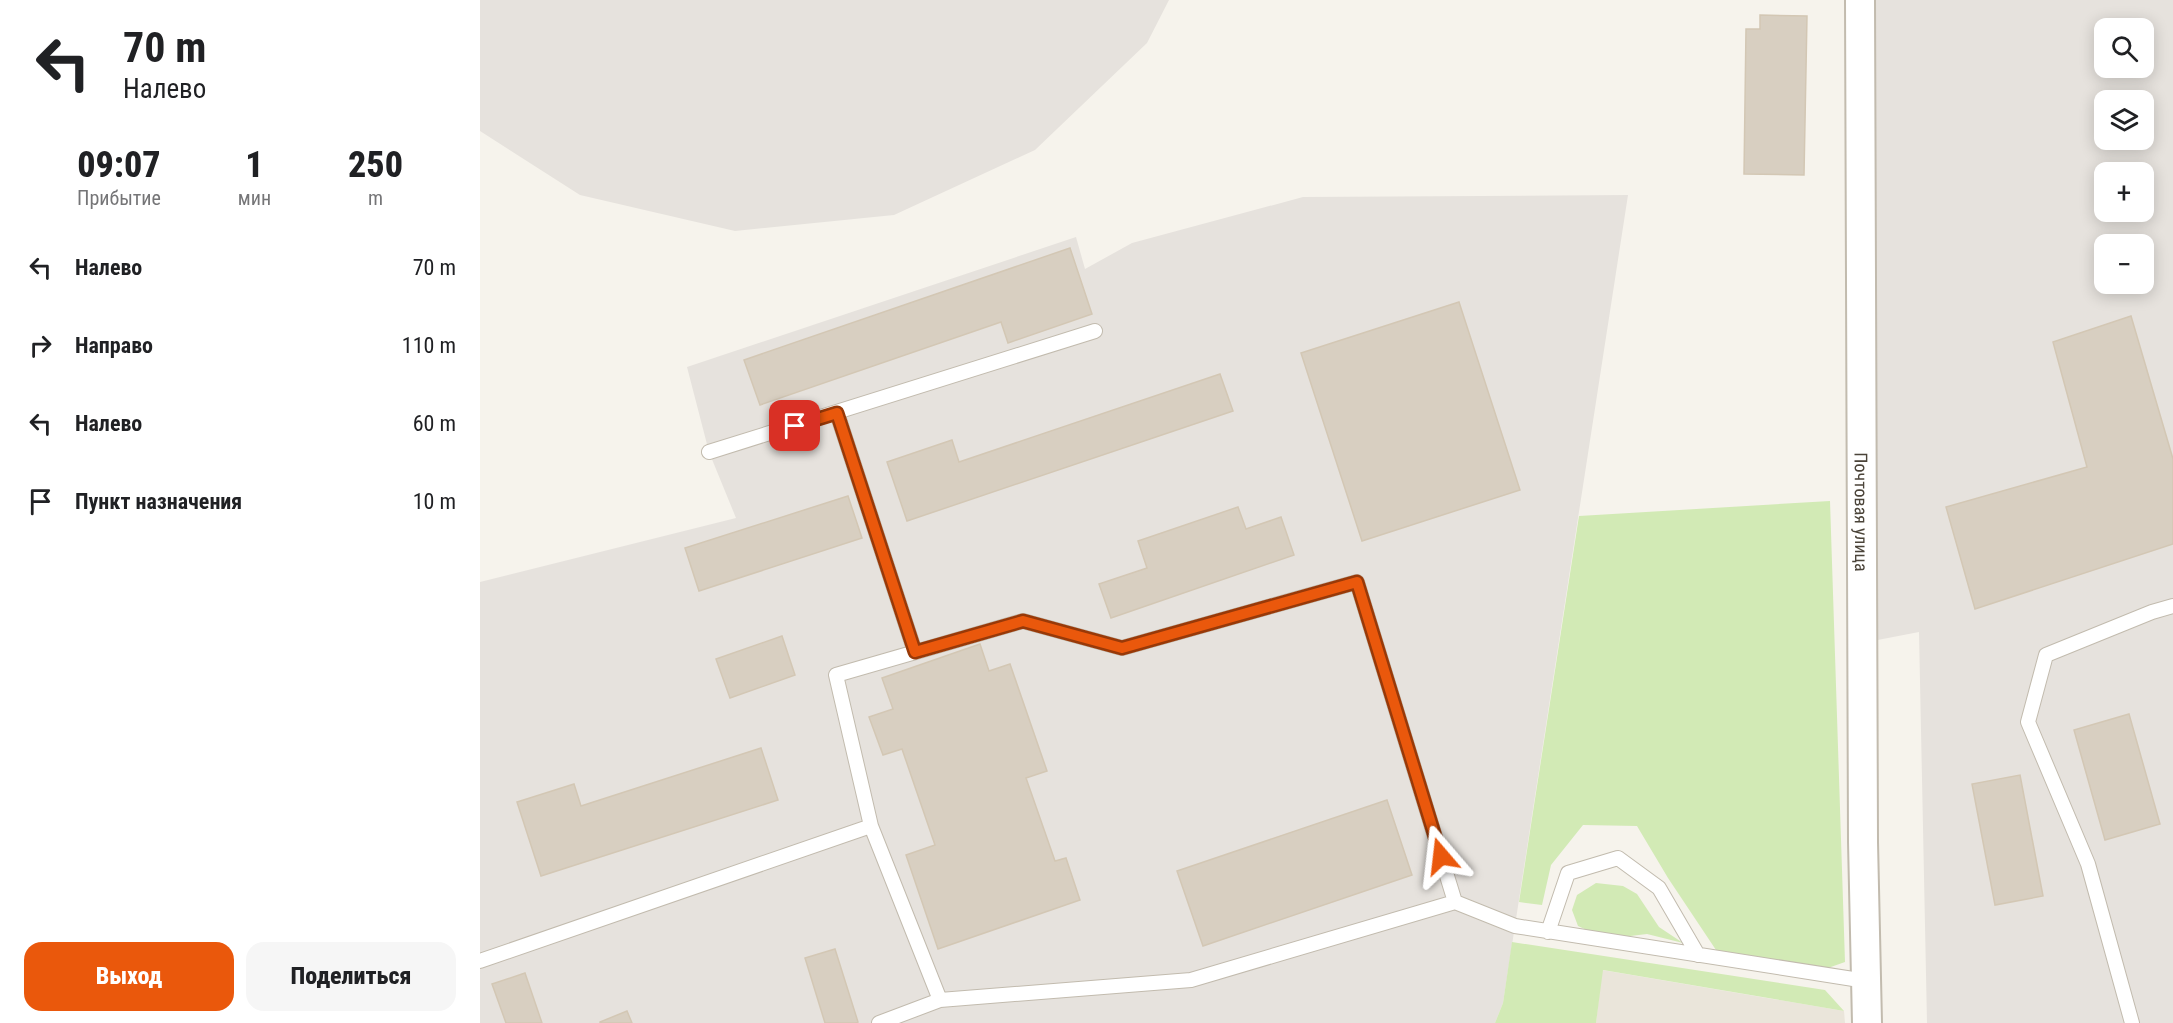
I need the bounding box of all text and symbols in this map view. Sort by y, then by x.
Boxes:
map controls [2094,18,2154,294]
button: search [2094,18,2154,78]
text: 70 m [123,23,206,72]
icon: left [24,24,102,102]
text: Налево [123,73,206,105]
button: layers [2094,90,2154,150]
text: 09:07 [77,144,161,186]
text: 1 [245,144,264,186]
text: 250 [348,144,403,186]
button: + [2094,162,2154,222]
text: Прибытие [77,186,161,210]
text: мин [238,186,271,210]
text: m [368,186,383,210]
button: − [2094,234,2154,294]
icon: left [24,251,57,284]
text: Налево [75,255,142,280]
text: 70 m [413,255,456,280]
icon: right [24,329,57,362]
text: Направо [75,333,153,358]
text: 110 m [402,333,456,358]
pin [769,400,820,451]
icon: left [24,407,57,440]
icon: arrive [778,409,811,442]
text: Налево [75,411,142,436]
text: 60 m [413,411,456,436]
street label: Почтовая улица [1851,452,1873,572]
icon: arrive [24,485,57,518]
text: Пункт назначения [75,489,242,514]
text: 10 m [413,489,456,514]
position arrow [1409,824,1473,888]
button: Выход [24,942,234,1011]
button: Поделиться [246,942,456,1011]

